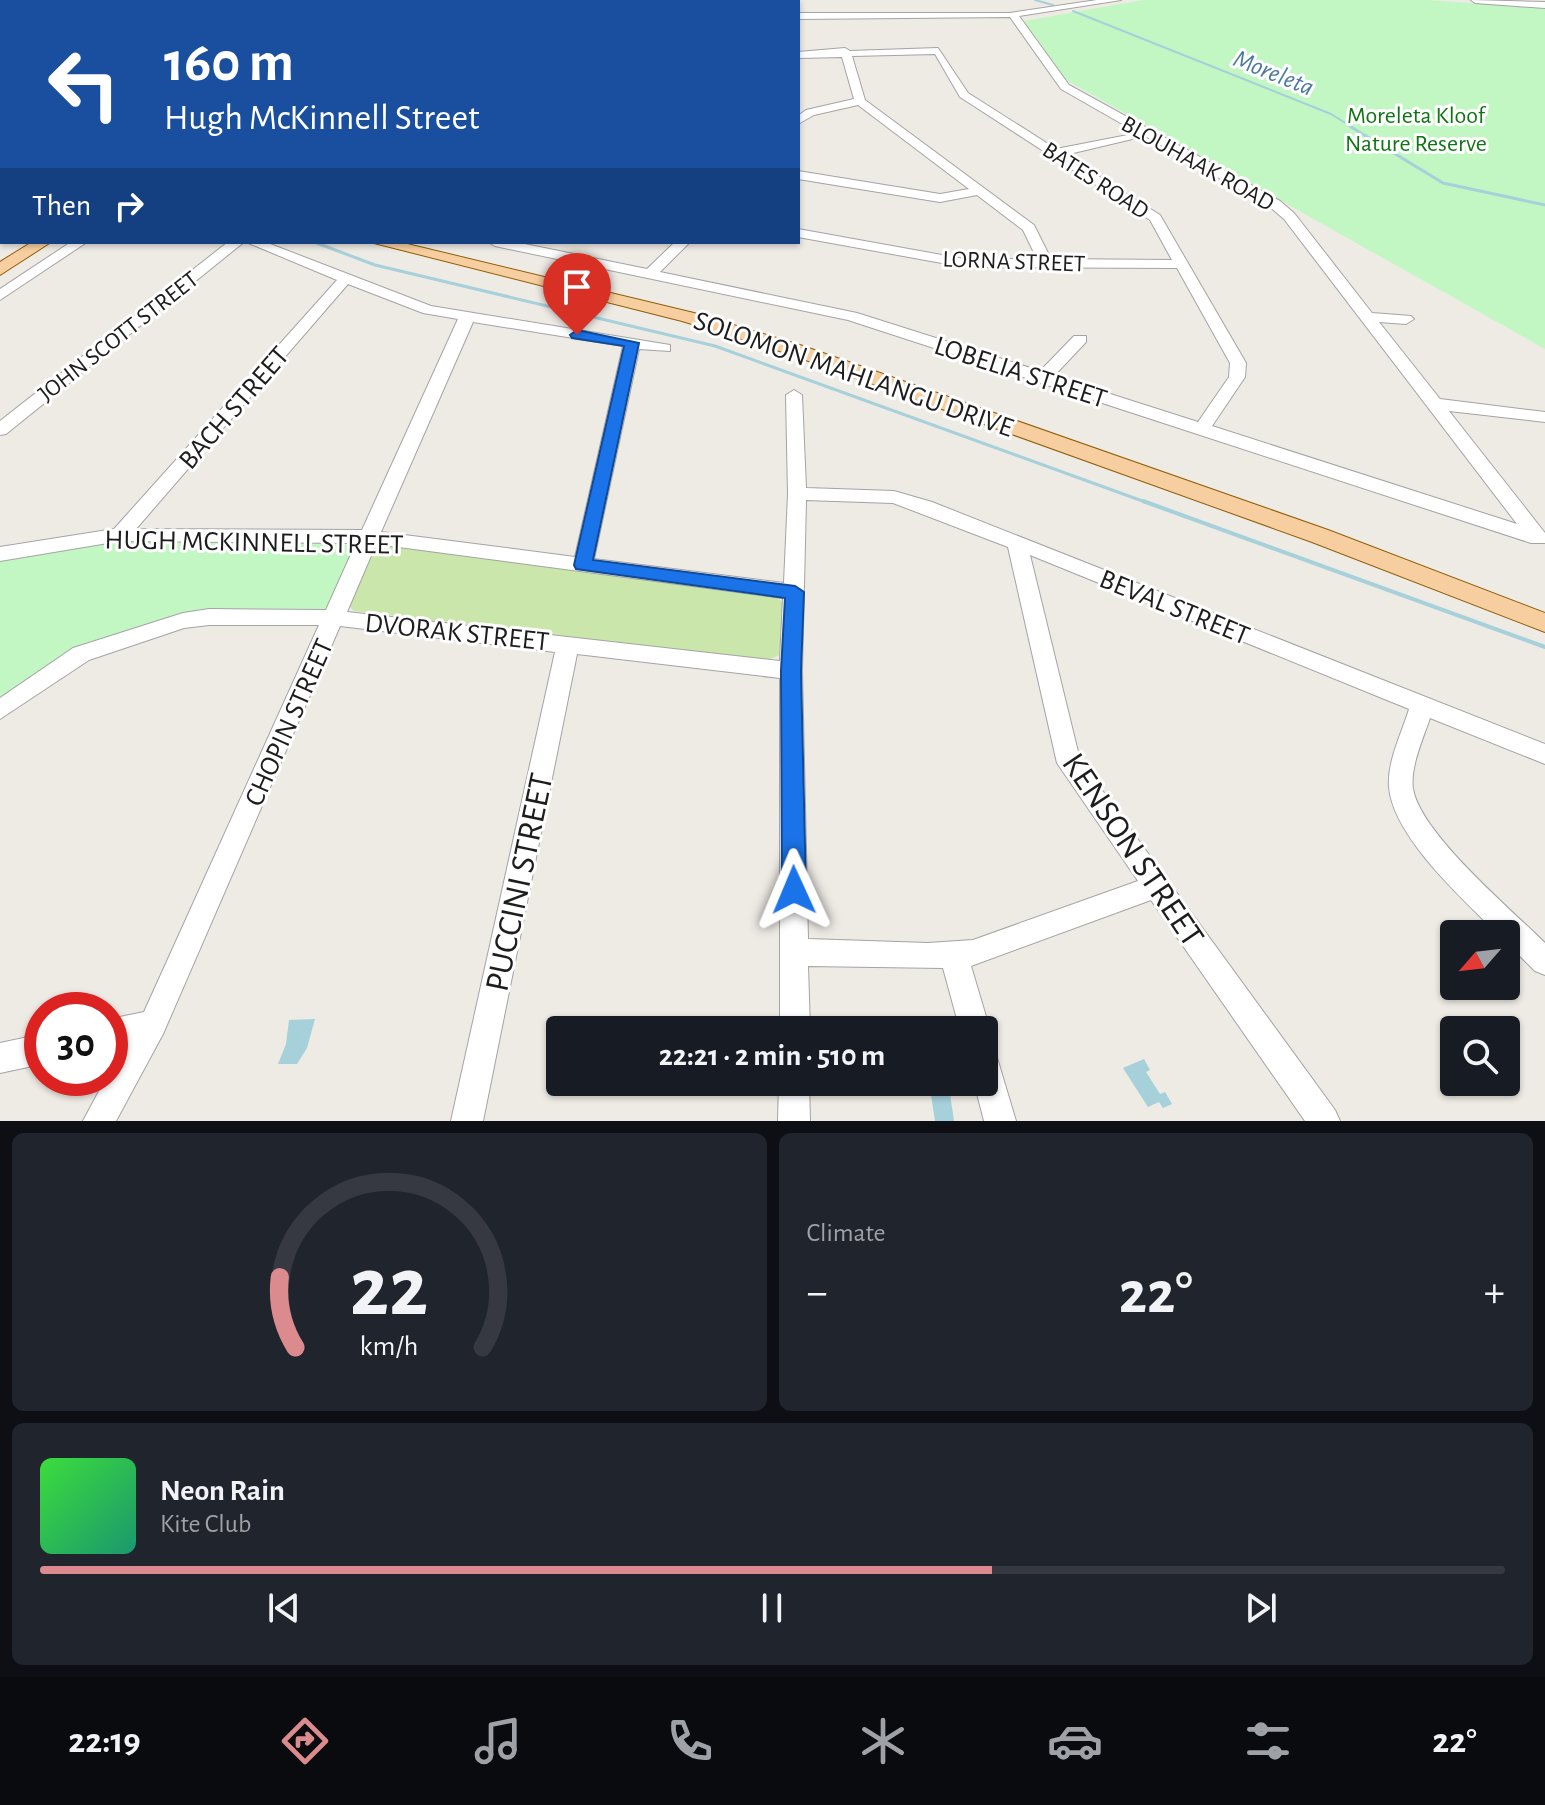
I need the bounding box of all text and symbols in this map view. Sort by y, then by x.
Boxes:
icon: left [32,32,136,136]
text: 160 m [164,35,294,91]
water label: Moreleta [1230,45,1317,101]
text: Hugh McKinnell Street [164,100,480,136]
park label: Moreleta Kloof Nature Reserve [1345,104,1487,156]
street label: BLOUHAAK ROAD [1117,112,1278,216]
street label: BATES ROAD [1038,138,1153,224]
icon: right [107,184,151,228]
text: Then [32,191,91,221]
street label: LORNA STREET [942,248,1086,276]
pin [543,253,611,335]
icon: arrive [555,265,599,309]
street label: JOHN SCOTT STREET [34,267,203,406]
street label: SOLOMON MAHLANGU DRIVE [690,307,1017,443]
street label: LOBELIA STREET [931,332,1110,414]
street label: BACH STREET [174,342,295,475]
street label: HUGH MCKINNELL STREET [104,526,404,560]
street label: BEVAL STREET [1095,565,1253,651]
street label: DVORAK STREET [363,609,551,657]
street label: CHOPIN STREET [241,635,339,811]
street label: KENSON STREET [1055,747,1209,953]
street label: PUCCINI STREET [480,770,560,994]
position arrow [752,848,836,932]
north arrow [1440,920,1520,1000]
map controls [1440,920,1520,1096]
speed limit sign: 30 [24,992,128,1096]
button: search [1440,1016,1520,1096]
text: 22:21 · 2 min · 510 m [659,1041,885,1071]
text: Climate [807,1220,885,1246]
text: 22 [350,1247,428,1331]
text: 22° [1119,1264,1193,1324]
text: − [807,1271,828,1315]
text: + [1484,1271,1505,1315]
text: km/h [360,1332,419,1361]
text: Neon Rain [160,1476,285,1506]
text: Kite Club [160,1511,251,1537]
icon: previous [262,1586,306,1630]
icon: pause [750,1586,794,1630]
icon: next [1239,1586,1283,1630]
icon: directions [277,1713,333,1769]
icon: music [470,1713,526,1769]
icon: phone [662,1713,718,1769]
icon: climate [855,1713,911,1769]
icon: car [1047,1713,1103,1769]
icon: filters [1240,1713,1296,1769]
text: 22:19 [68,1723,141,1759]
text: 22° [1432,1723,1477,1759]

